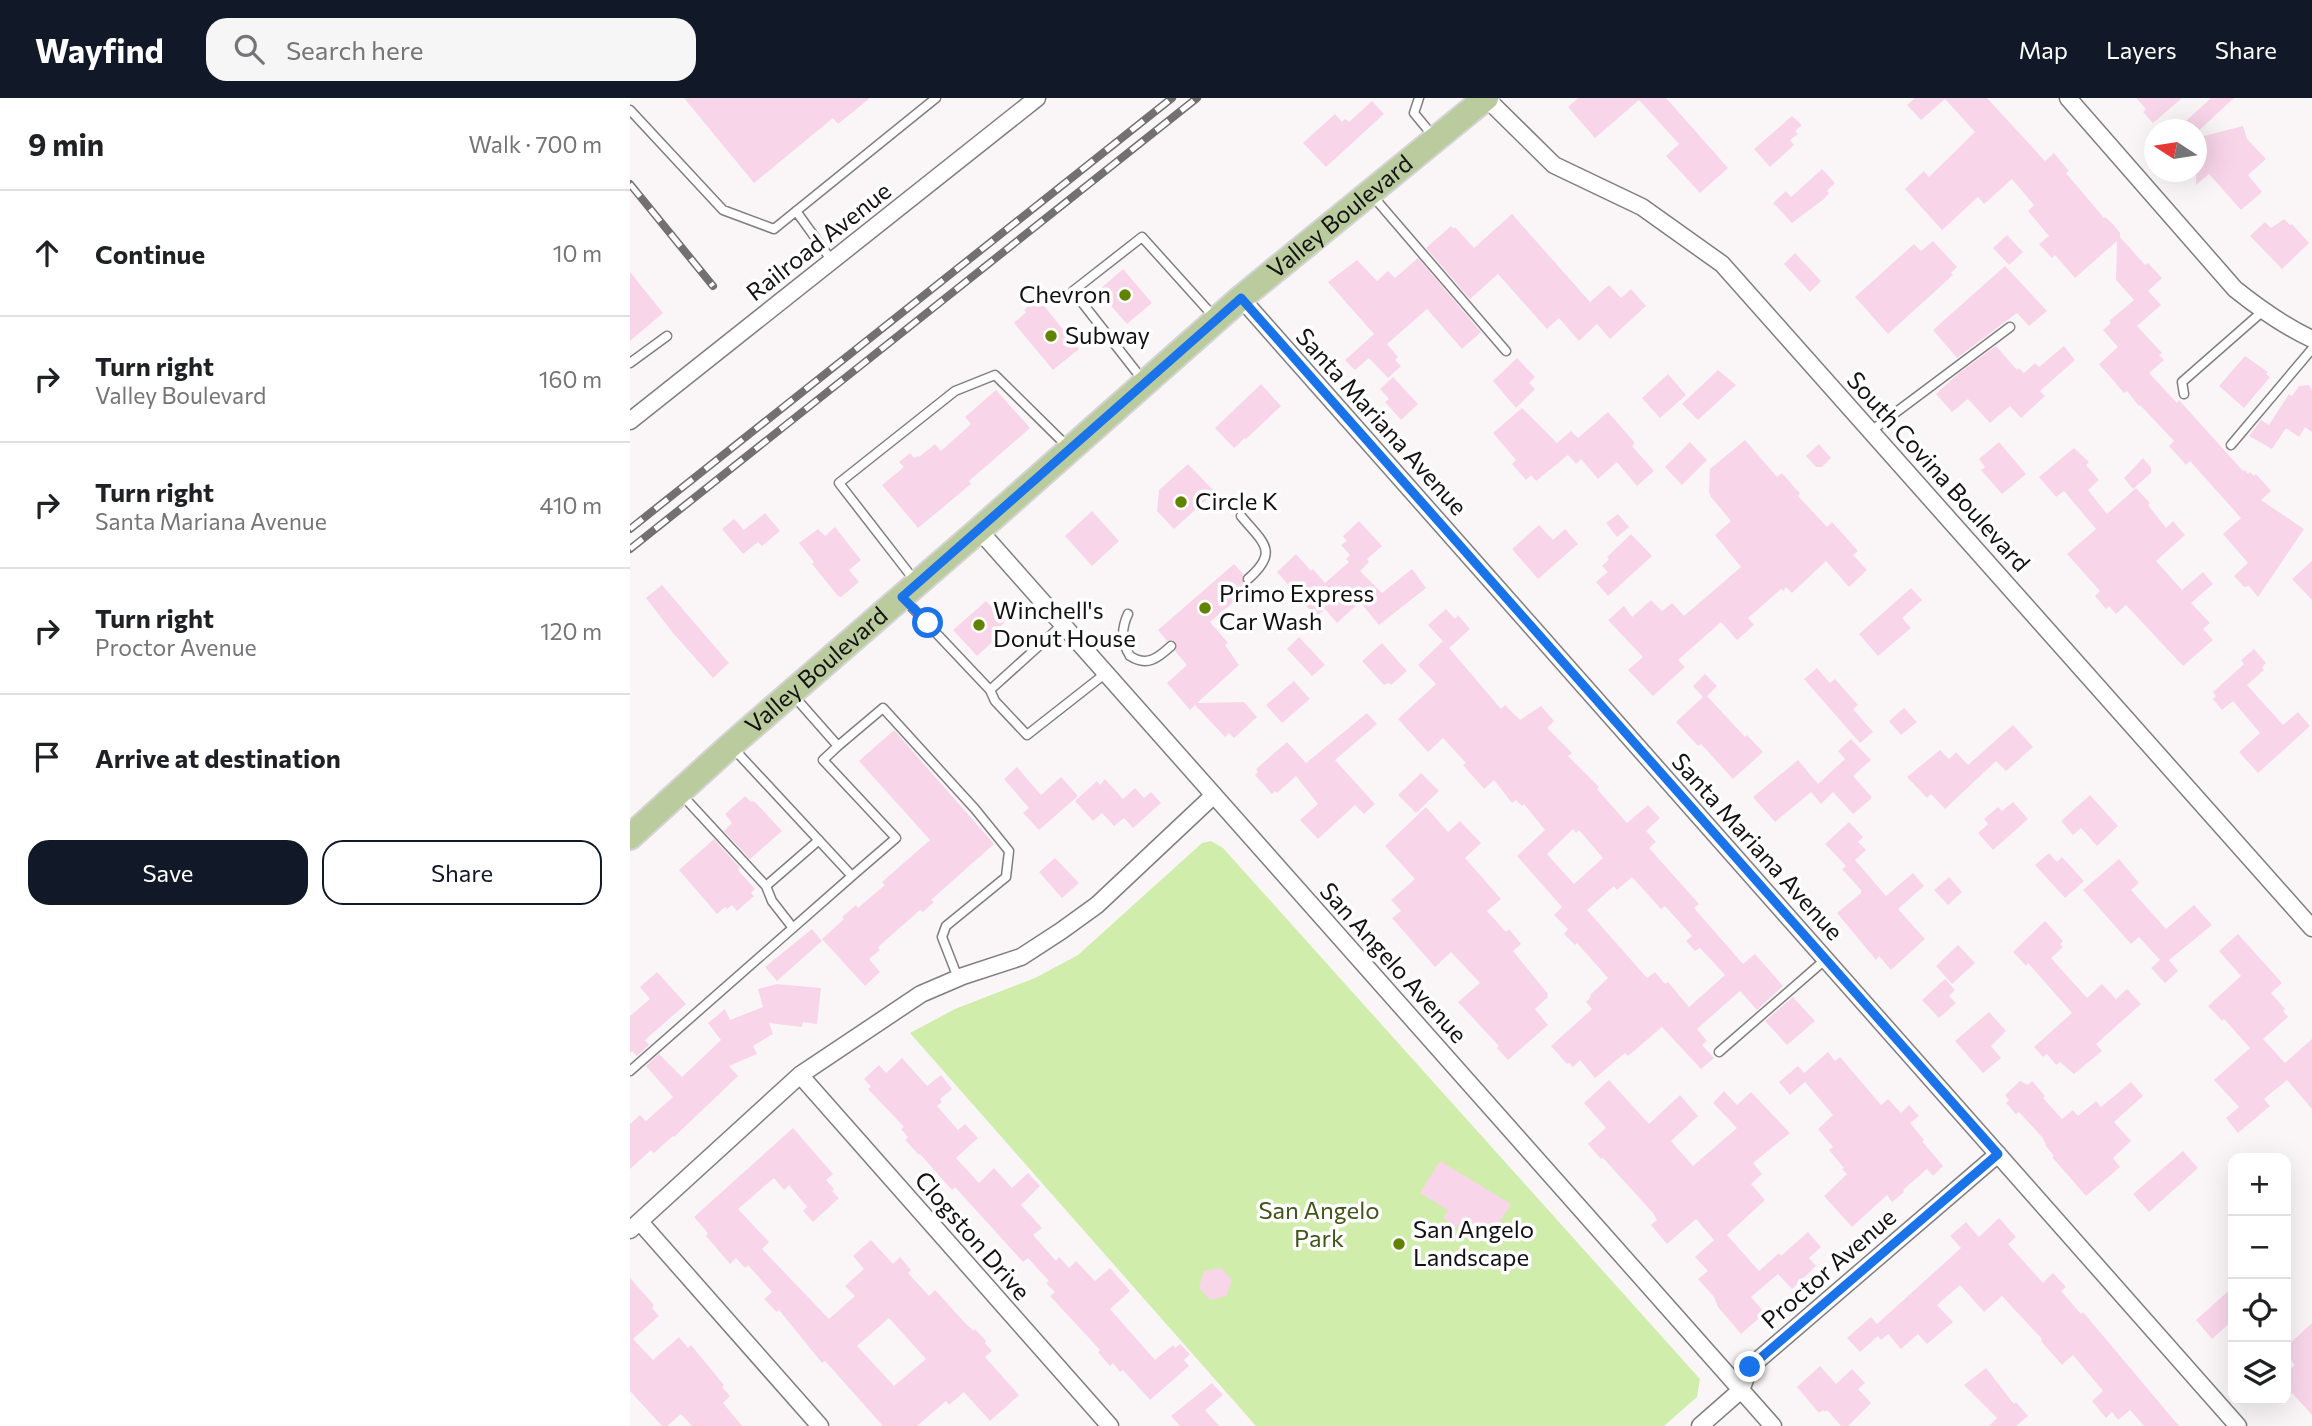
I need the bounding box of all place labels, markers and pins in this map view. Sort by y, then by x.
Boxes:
place label: Chevron [1019,279,1111,308]
marker: Chevron [1117,287,1133,303]
place label: Subway [1065,320,1150,349]
marker: Subway [1043,328,1059,344]
place label: Circle K [1195,486,1278,515]
marker: Circle K [1173,494,1189,510]
place label: Primo Express Car Wash [1219,578,1375,635]
place label: Winchell's Donut House [993,595,1136,652]
marker: Primo Express Car Wash [1197,600,1213,616]
marker: Winchell's Donut House [971,617,987,633]
place label: San Angelo Landscape [1413,1214,1534,1271]
marker: San Angelo Landscape [1391,1236,1407,1252]

